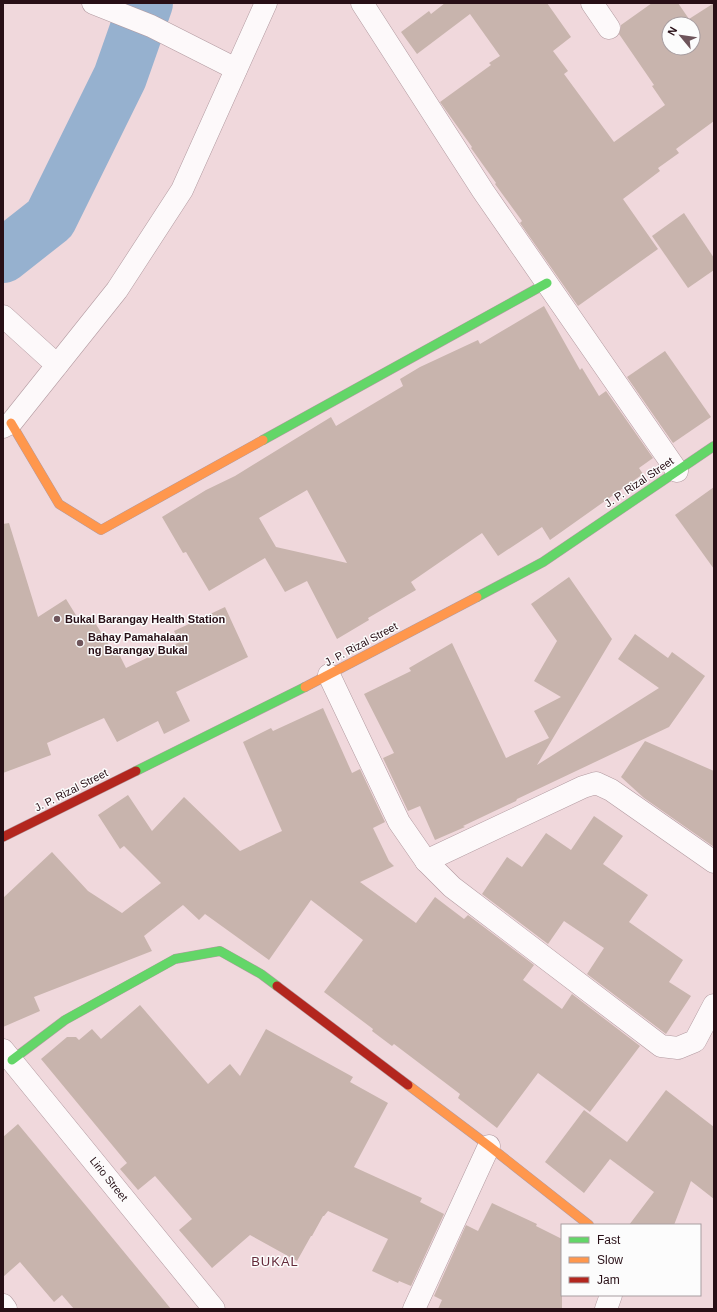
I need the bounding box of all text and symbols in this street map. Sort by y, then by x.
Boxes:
north arrow [661,16,701,56]
text: N [665,25,679,38]
street label: J. P. Rizal Street [602,455,676,509]
place label: Bukal Barangay Health Station [65,613,225,625]
marker: Bukal Barangay Health Station [52,614,62,624]
street label: J. P. Rizal Street [323,620,399,668]
place label: Bahay Pamahalaan ng Barangay Bukal [88,631,189,656]
marker: Bahay Pamahalaan ng Barangay Bukal [75,638,85,648]
street label: J. P. Rizal Street [32,766,110,814]
street label: Lirio Street [88,1155,130,1203]
legend [561,1224,701,1296]
text: Fast [597,1233,621,1247]
text: Slow [597,1253,623,1267]
district label: BUKAL [251,1254,299,1269]
text: Jam [597,1273,620,1287]

